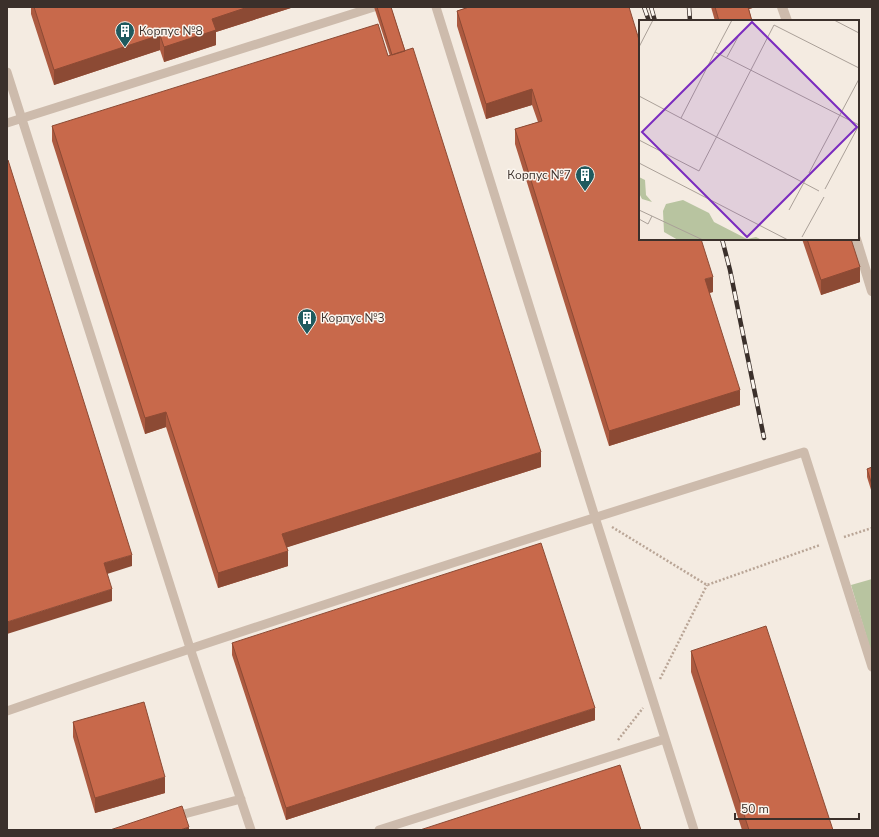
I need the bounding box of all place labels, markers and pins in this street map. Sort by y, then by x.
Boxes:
building icon: Корпус №8 [114,20,136,48]
place label: Корпус №8 [139,23,203,39]
building icon: Корпус №7 [574,164,596,192]
place label: Корпус №7 [507,167,571,183]
building icon: Корпус №3 [296,307,318,335]
place label: Корпус №3 [321,310,385,326]

